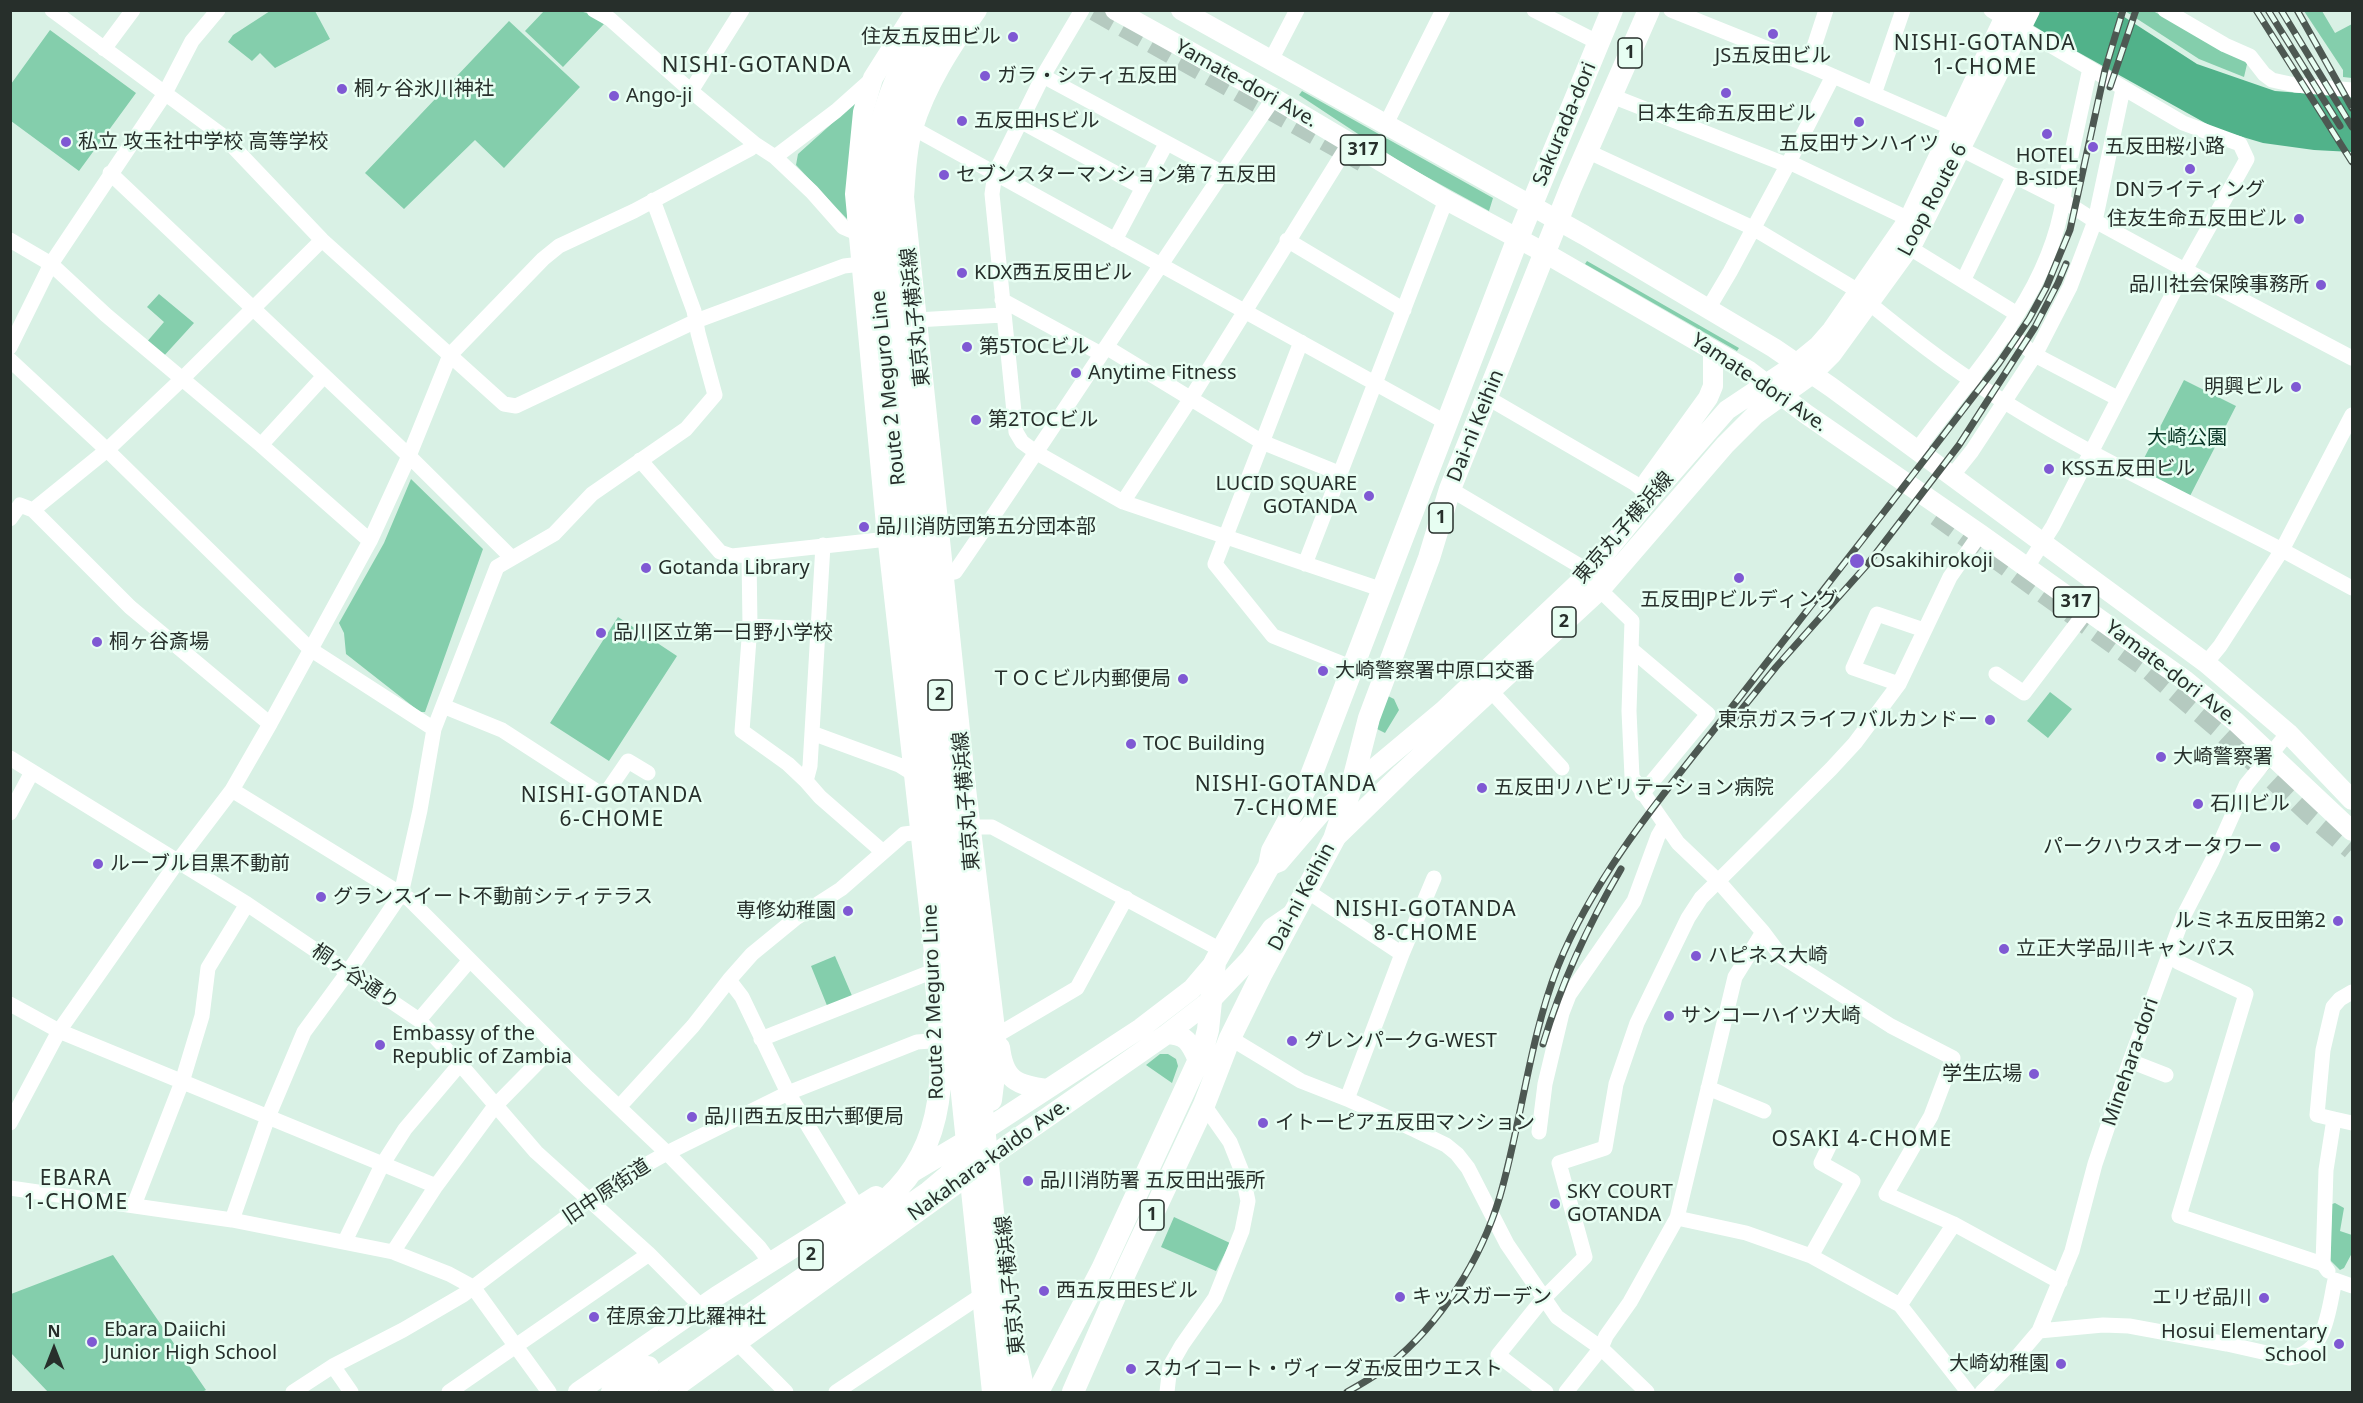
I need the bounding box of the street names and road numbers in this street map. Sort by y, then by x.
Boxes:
street label: Yamate-dori Ave. [1171,35,1321,133]
road number: 1 [1618,38,1642,68]
street label: Sakurada-dori [1528,59,1602,189]
road number: 317 [1340,135,1386,165]
street label: Loop Route 6 [1893,140,1973,260]
street label: 東京丸子横浜線 [897,246,935,388]
street label: Route 2 Meguro Line [867,289,911,487]
street label: Yamate-dori Ave. [1686,329,1832,437]
street label: Dai-ni Keihin [1443,366,1509,486]
street label: 東京丸子横浜線 [1569,467,1679,589]
road number: 1 [1429,503,1453,533]
road number: 317 [2054,587,2098,617]
road number: 2 [1552,607,1576,637]
street label: Yamate-dori Ave. [2100,616,2242,730]
road number: 2 [928,680,952,710]
street label: 東京丸子横浜線 [949,730,985,872]
street label: Dai-ni Keihin [1264,839,1340,955]
street label: Route 2 Meguro Line [919,904,949,1100]
street label: 桐ヶ谷通り [307,939,403,1015]
street label: Minehara-dori [2098,995,2164,1129]
street label: Nakahara-kaido Ave. [904,1093,1074,1227]
street label: 旧中原街道 [559,1154,655,1230]
road number: 1 [1140,1200,1164,1230]
street label: 東京丸子横浜線 [992,1214,1030,1356]
road number: 2 [799,1240,823,1270]

